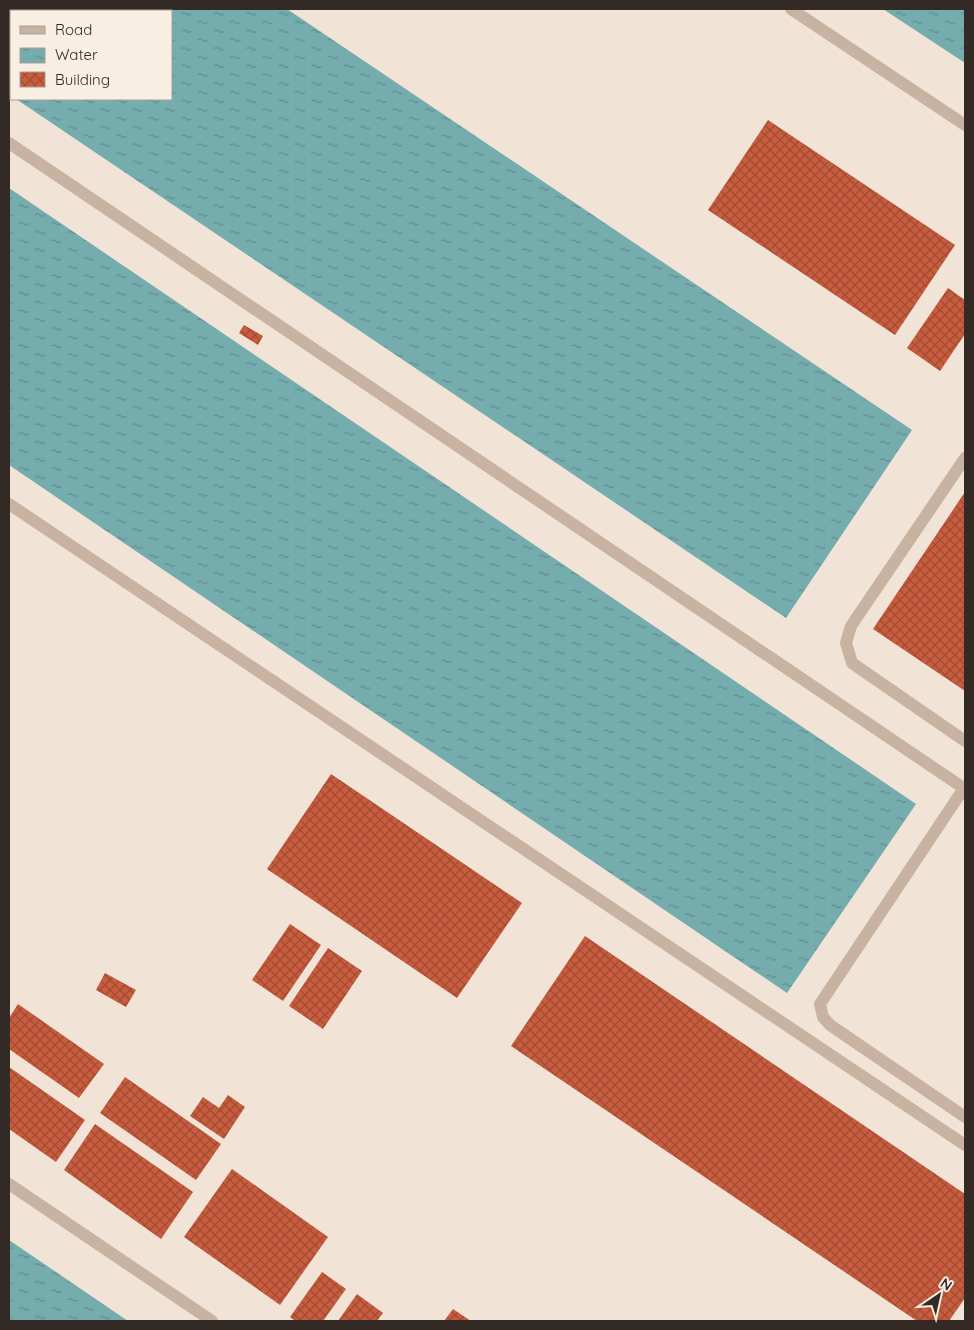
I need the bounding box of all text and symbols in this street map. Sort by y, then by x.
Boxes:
legend [10,10,172,100]
text: Road [55,20,92,39]
text: Water [55,45,98,64]
text: Building [55,70,110,89]
north arrow [914,1270,964,1320]
text: N [937,1274,956,1295]

